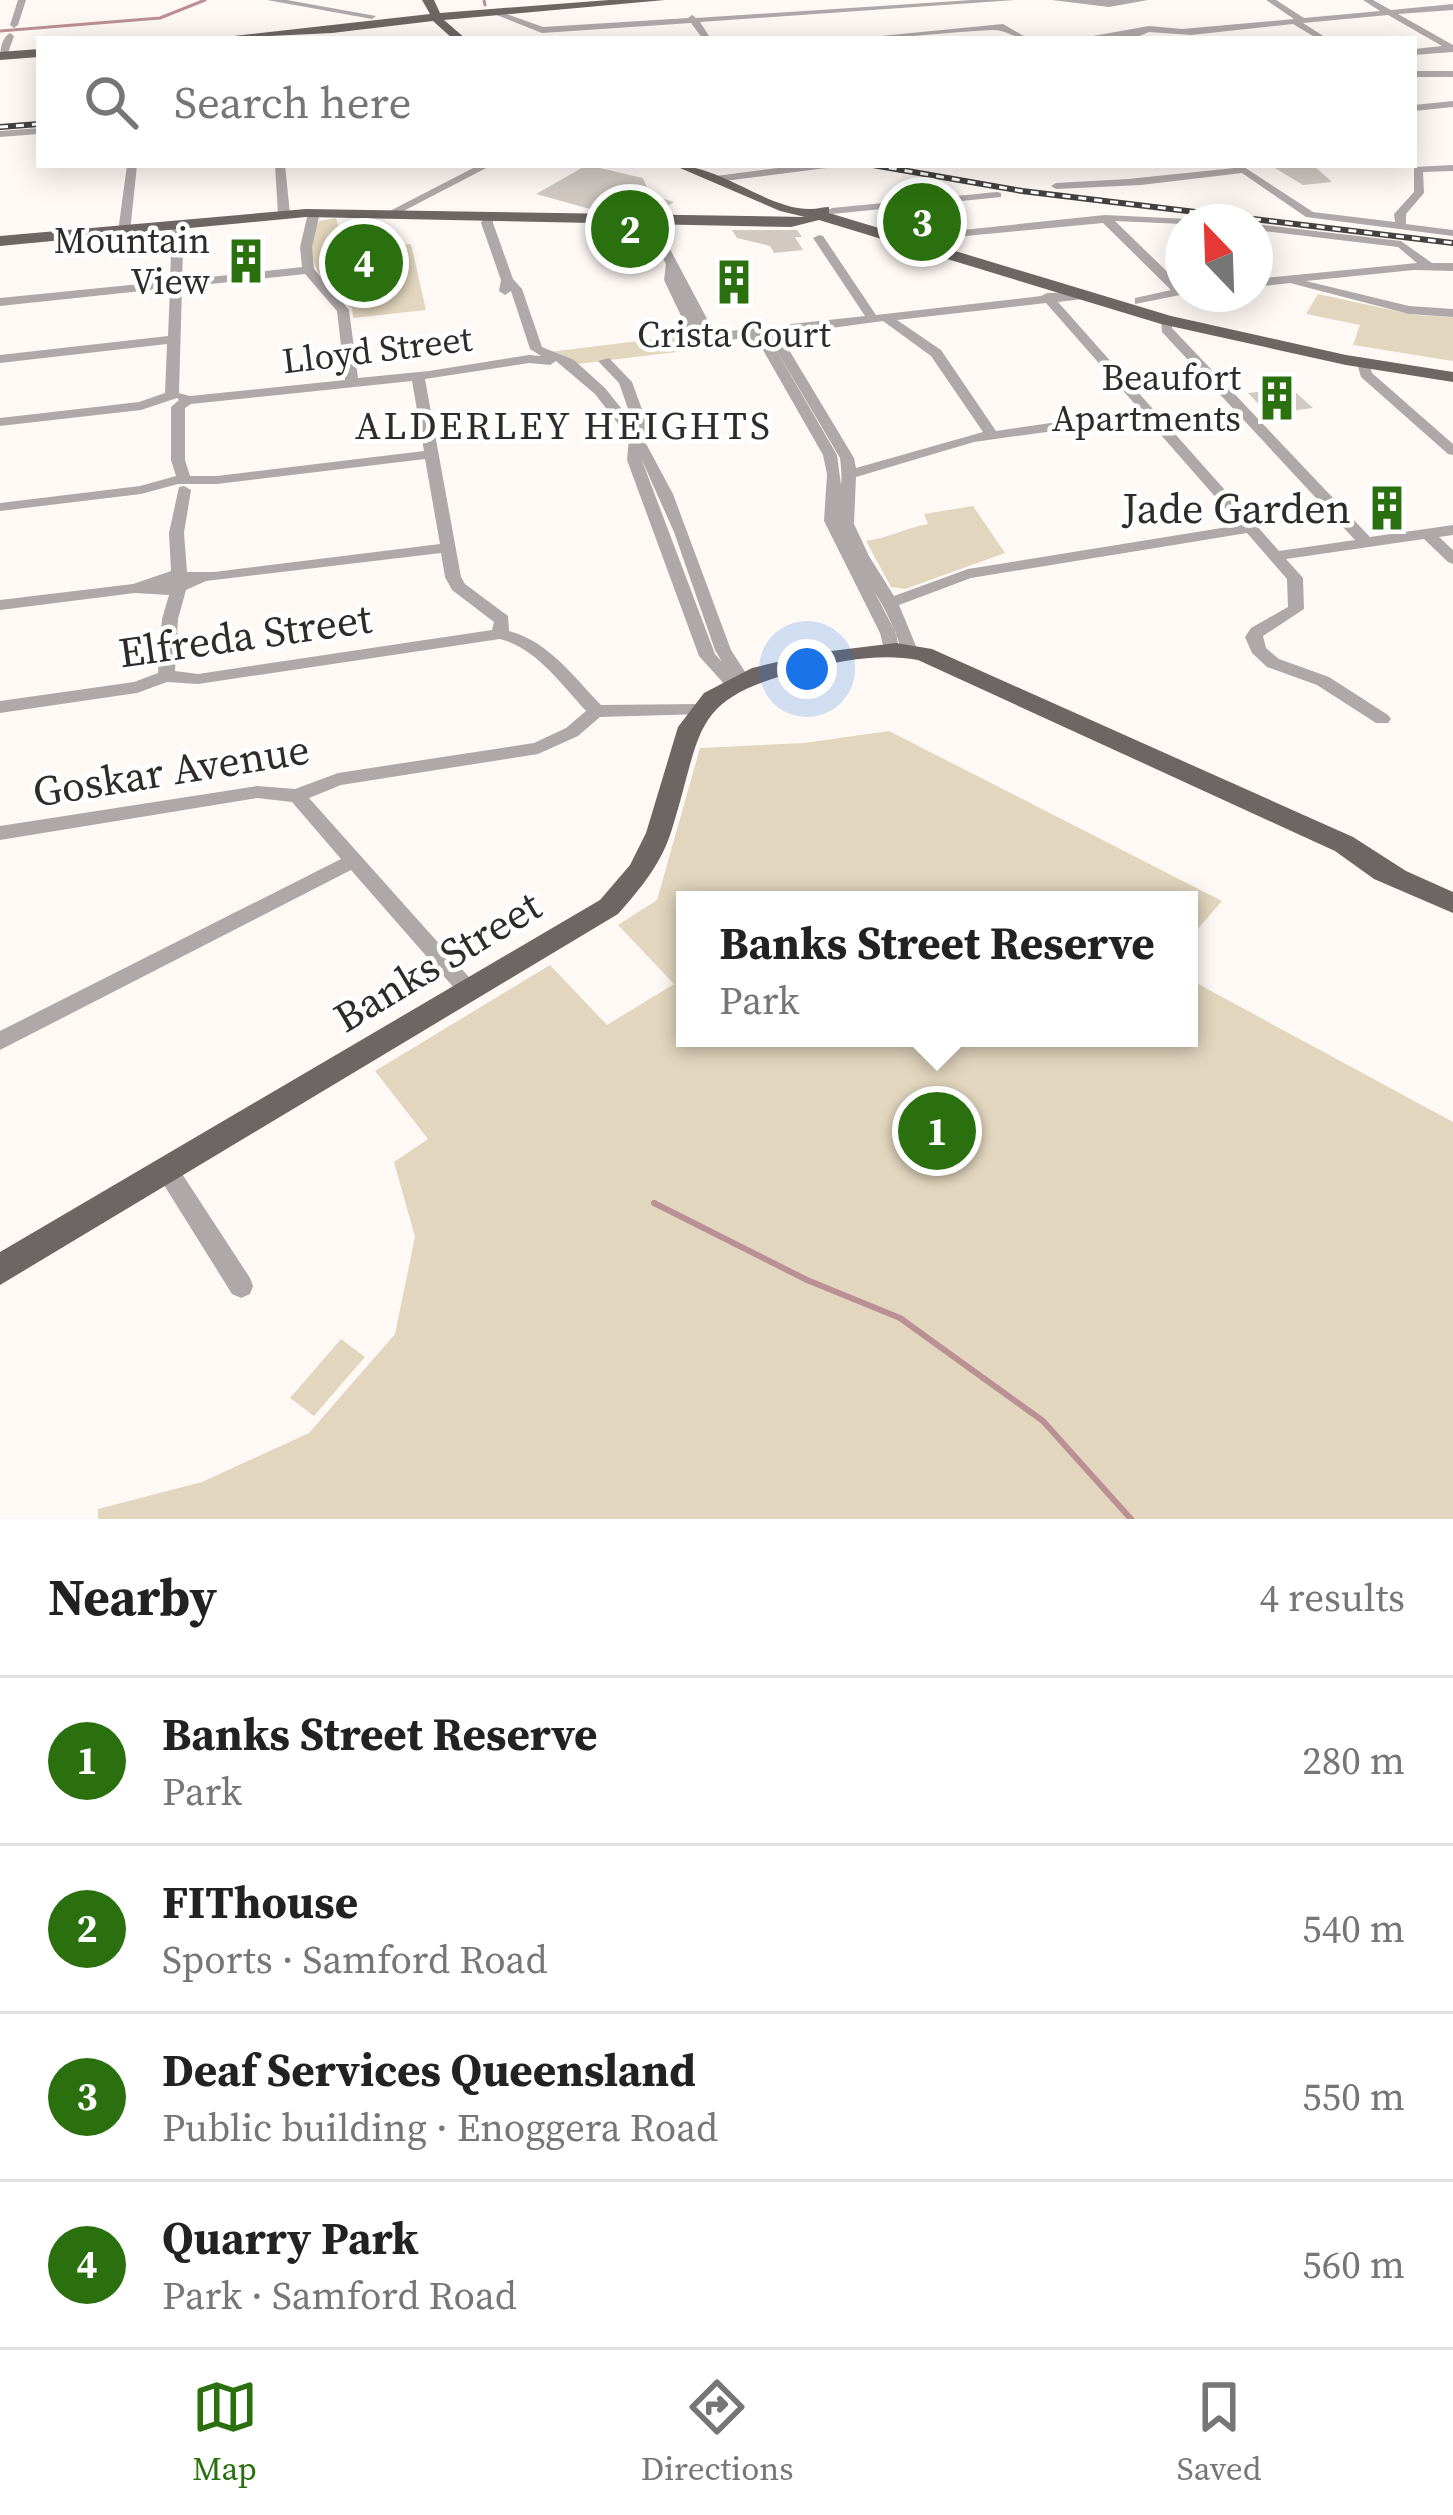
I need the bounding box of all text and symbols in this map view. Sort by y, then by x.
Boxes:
search box [36,36,1417,168]
icon: search [78,69,144,135]
text: Search here [174,71,411,133]
pin: 3 [883,177,961,267]
pin: 2 [591,184,669,274]
north arrow [1165,204,1273,312]
place label: Mountain View [54,216,210,306]
pin: 4 [325,218,403,308]
building icon: Mountain View [221,236,271,286]
building icon: Crista Court [709,257,759,307]
place label: Crista Court [637,310,831,359]
street label: Lloyd Street [279,313,475,385]
place label: Beaufort Apartments [1052,353,1241,443]
building icon: Beaufort Apartments [1252,373,1302,423]
district label: ALDERLEY HEIGHTS [355,399,773,452]
place label: Jade Garden [1121,479,1351,537]
building icon: Jade Garden [1362,483,1412,533]
street label: Elfreda Street [115,589,375,681]
your location [777,639,837,699]
street label: Goskar Avenue [29,720,313,820]
street label: Banks Street [323,876,552,1046]
popup [676,891,1198,1047]
text: Banks Street Reserve [719,912,1155,974]
text: Park [719,974,799,1027]
pin: 1 [898,1086,976,1176]
text: Nearby [48,1562,217,1632]
text: 4 results [1260,1571,1405,1624]
text: Banks Street Reserve [162,1703,598,1765]
text: 1 [76,1734,98,1787]
text: 280 m [1302,1734,1405,1787]
text: Park [162,1765,242,1818]
text: FIThouse [162,1871,358,1933]
text: 2 [76,1902,98,1955]
text: 540 m [1302,1902,1405,1955]
text: Sports · Samford Road [162,1933,548,1986]
text: Deaf Services Queensland [162,2039,696,2101]
text: 3 [76,2070,98,2123]
text: 550 m [1302,2070,1405,2123]
text: Public building · Enoggera Road [162,2101,718,2154]
text: Quarry Park [162,2207,418,2269]
text: 4 [76,2238,98,2291]
text: 560 m [1302,2238,1405,2291]
text: Park · Samford Road [162,2269,517,2322]
tab: Map [192,2374,258,2491]
tab: Directions [641,2374,794,2491]
tab: Saved [1177,2374,1261,2491]

